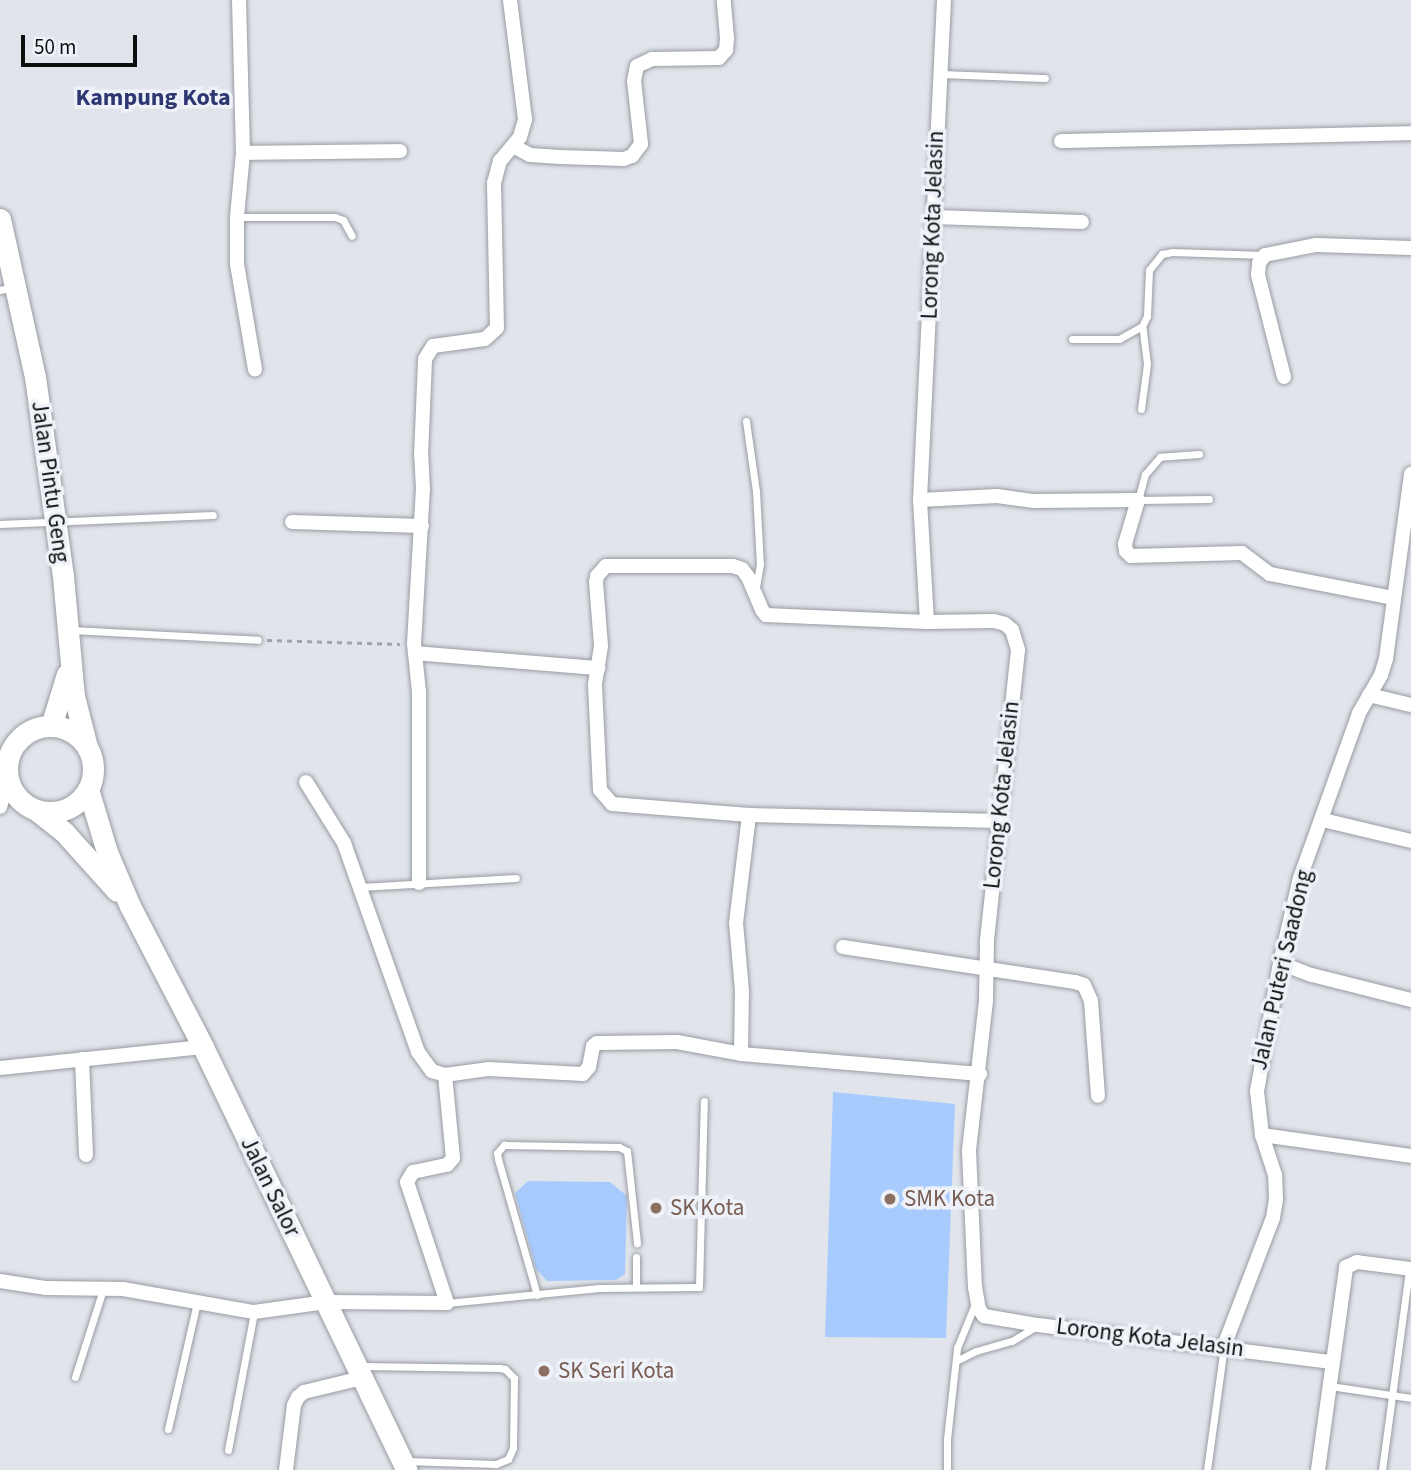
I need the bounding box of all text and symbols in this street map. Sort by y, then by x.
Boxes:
scale bar [24,21,140,65]
text: 50 m [34,32,76,62]
district label: Kampung Kota [75,84,231,112]
street label: Lorong Kota Jelasin [916,130,950,320]
street label: Jalan Pintu Geng [25,399,75,565]
street label: Lorong Kota Jelasin [978,700,1026,890]
street label: Jalan Puteri Saadong [1246,867,1318,1073]
street label: Jalan Salor [234,1133,306,1241]
place label: SMK Kota [904,1185,995,1213]
marker: SMK Kota [882,1191,898,1207]
place label: SK Kota [670,1194,744,1222]
marker: SK Kota [648,1200,664,1216]
street label: Lorong Kota Jelasin [1055,1313,1245,1363]
place label: SK Seri Kota [558,1357,674,1385]
marker: SK Seri Kota [536,1363,552,1379]

